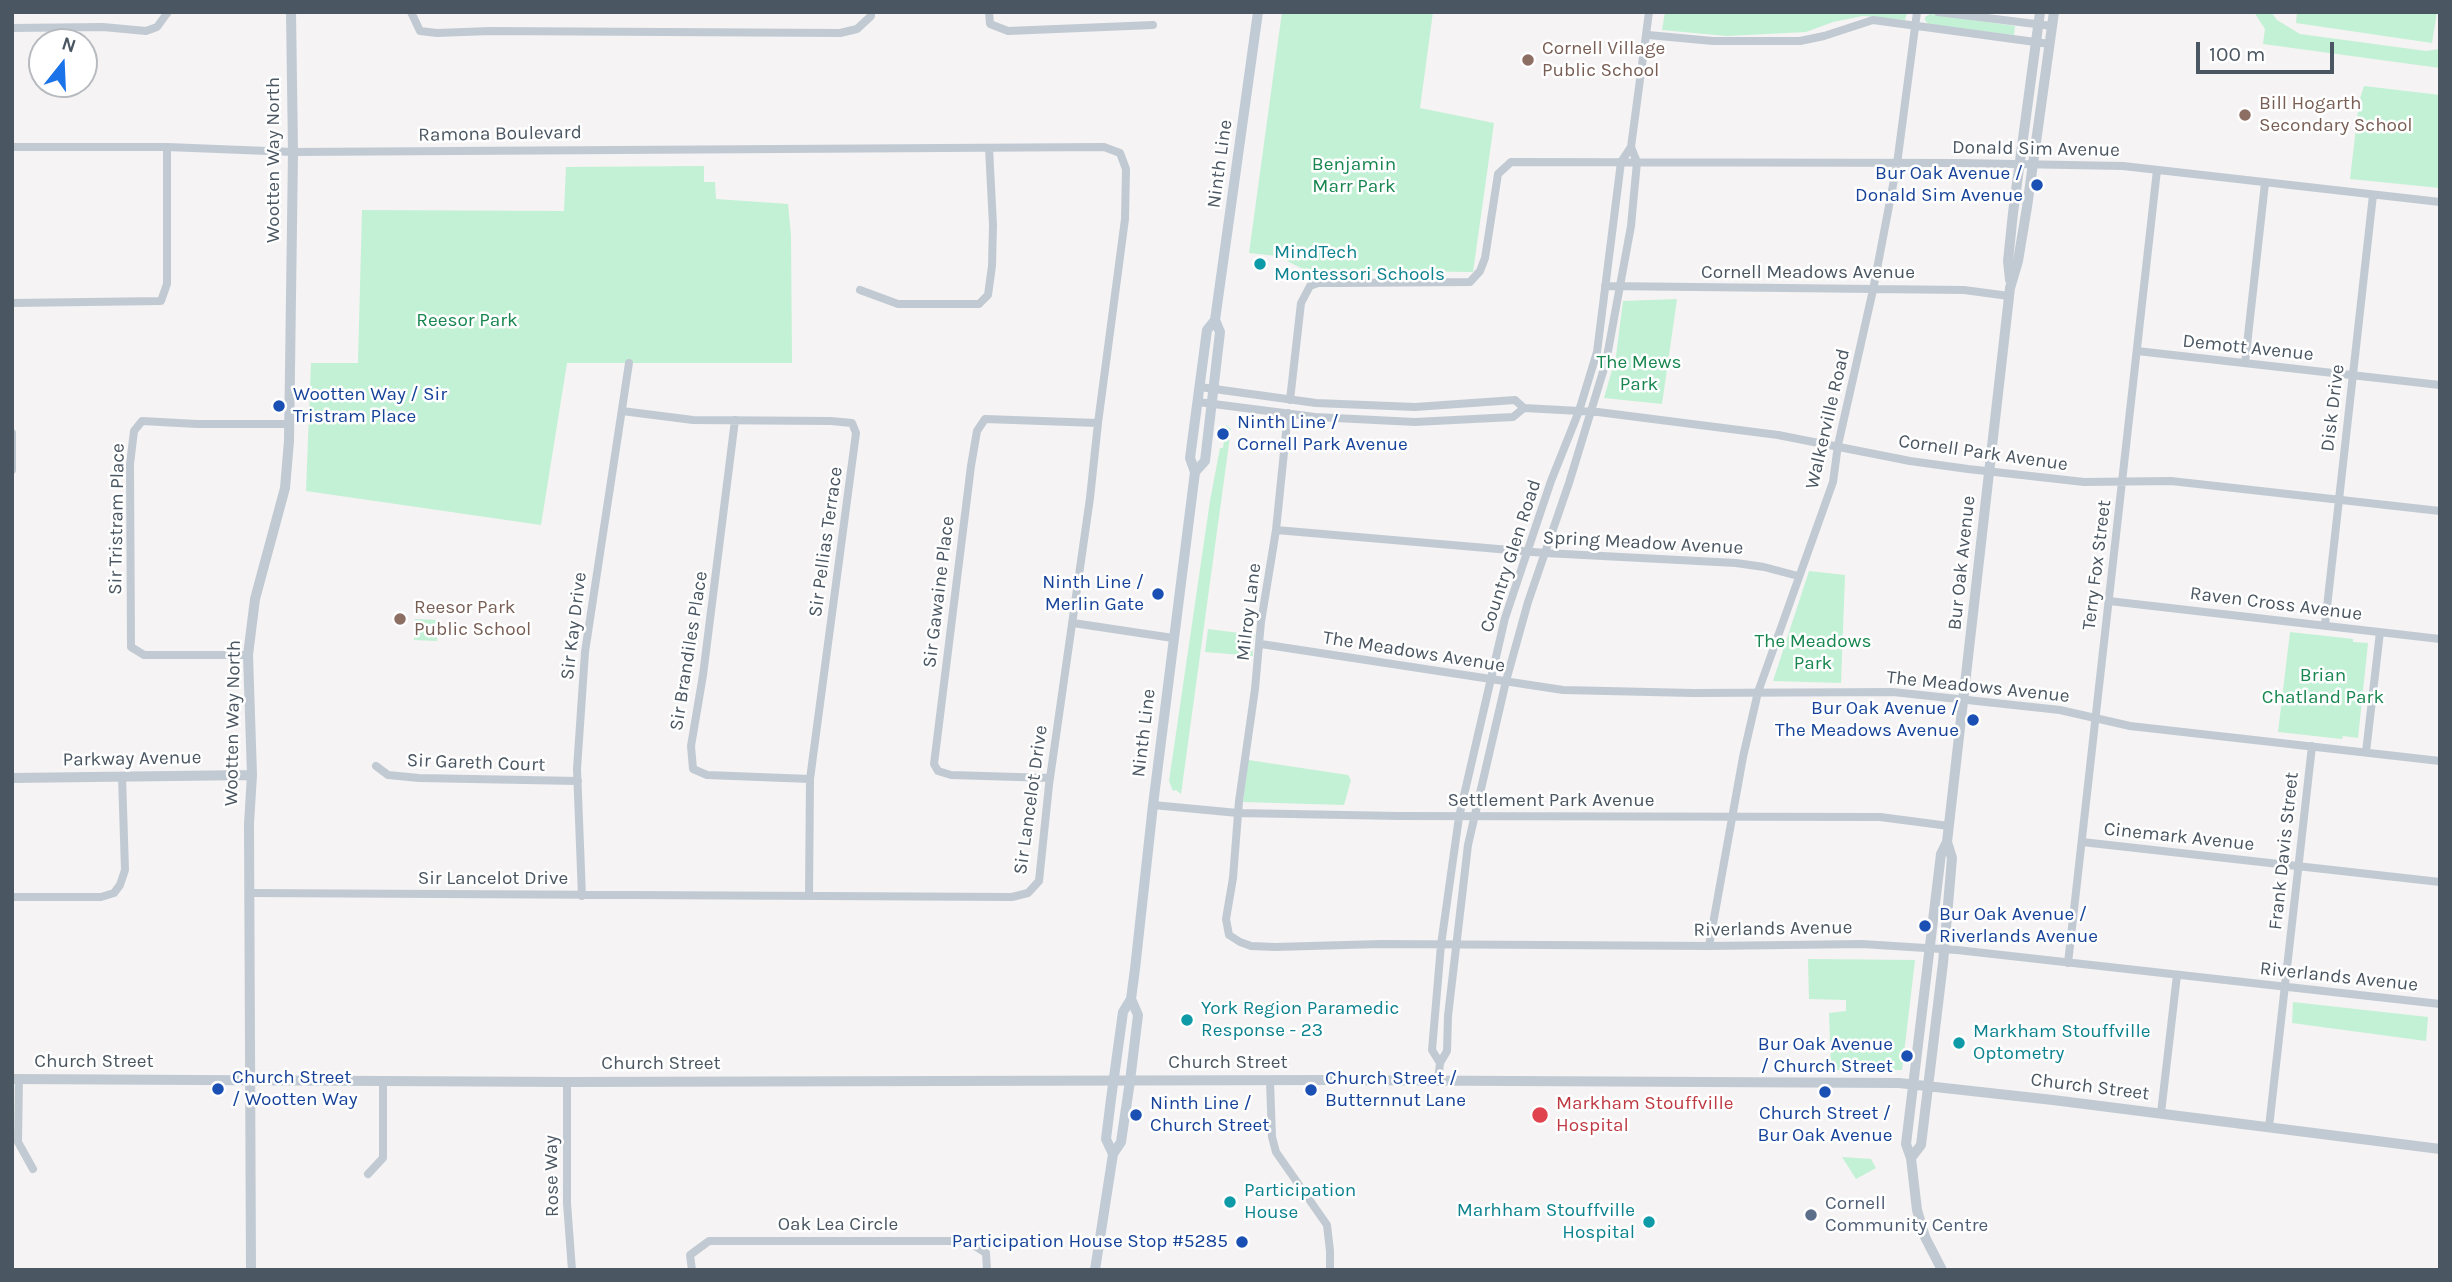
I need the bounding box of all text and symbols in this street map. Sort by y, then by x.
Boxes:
north arrow [28,28,98,98]
scale bar [2200,28,2338,72]
text: N [59,32,79,57]
place label: Cornell Village Public School [1542,38,1665,82]
text: 100 m [2209,42,2266,66]
marker: Cornell Village Public School [1520,52,1536,68]
street label: Wootten Way North [263,77,285,243]
place label: Bill Hogarth Secondary School [2259,93,2413,137]
marker: Bill Hogarth Secondary School [2237,107,2253,123]
street label: Ninth Line [1203,118,1237,210]
street label: Ramona Boulevard [418,121,582,147]
street label: Donald Sim Avenue [1952,136,2120,162]
park label: Benjamin Marr Park [1312,154,1396,198]
place label: Bur Oak Avenue / Donald Sim Avenue [1855,163,2023,207]
marker: Bur Oak Avenue / Donald Sim Avenue [2029,177,2045,193]
place label: MindTech Montessori Schools [1274,242,1445,286]
marker: MindTech Montessori Schools [1252,256,1268,272]
street label: Cornell Meadows Avenue [1701,262,1915,284]
park label: Reesor Park [416,310,518,332]
street label: Demott Avenue [2181,330,2315,366]
street label: Walkerville Road [1801,347,1855,491]
park label: The Mews Park [1597,352,1681,396]
street label: Disk Drive [2316,363,2350,453]
place label: Wootten Way / Sir Tristram Place [293,384,447,428]
marker: Wootten Way / Sir Tristram Place [271,398,287,414]
place label: Ninth Line / Cornell Park Avenue [1237,412,1408,456]
marker: Ninth Line / Cornell Park Avenue [1215,426,1231,442]
street label: Cornell Park Avenue [1897,430,2069,476]
street label: Sir Tristram Place [104,443,130,595]
street label: Sir Pellias Terrace [804,465,848,619]
street label: Country Glen Road [1476,477,1546,635]
street label: Bur Oak Avenue [1944,495,1980,631]
street label: Terry Fox Street [2078,499,2116,631]
street label: Sir Gawaine Place [918,515,960,669]
street label: Spring Meadow Avenue [1542,526,1744,560]
street label: Milroy Lane [1232,562,1266,662]
street label: Sir Brandiles Place [665,569,713,733]
street label: Sir Kay Drive [556,571,592,681]
place label: Ninth Line / Merlin Gate [1042,572,1144,616]
street label: Raven Cross Avenue [2189,582,2363,626]
marker: Ninth Line / Merlin Gate [1150,586,1166,602]
place label: Reesor Park Public School [414,597,531,641]
marker: Reesor Park Public School [392,611,408,627]
street label: The Meadows Avenue [1321,626,1507,678]
park label: The Meadows Park [1755,631,1871,675]
street label: Wootten Way North [220,640,246,806]
park label: Brian Chatland Park [2262,665,2384,709]
street label: The Meadows Avenue [1885,666,2071,708]
street label: Ninth Line [1127,687,1161,779]
place label: Bur Oak Avenue / The Meadows Avenue [1775,698,1959,742]
marker: Bur Oak Avenue / The Meadows Avenue [1965,712,1981,728]
street label: Sir Lancelot Drive [1009,724,1053,876]
street label: Parkway Avenue [62,746,202,772]
street label: Sir Gareth Court [406,749,546,777]
street label: Frank Davis Street [2264,771,2304,931]
street label: Settlement Park Avenue [1448,790,1654,812]
street label: Cinemark Avenue [2103,818,2255,856]
street label: Sir Lancelot Drive [418,868,568,890]
place label: Bur Oak Avenue / Riverlands Avenue [1939,904,2098,948]
street label: Riverlands Avenue [1693,916,1853,942]
marker: Bur Oak Avenue / Riverlands Avenue [1917,918,1933,934]
street label: Riverlands Avenue [2259,957,2419,997]
place label: York Region Paramedic Response - 23 [1201,998,1399,1042]
marker: York Region Paramedic Response - 23 [1179,1012,1195,1028]
place label: Markham Stouffville Optometry [1973,1021,2150,1065]
place label: Bur Oak Avenue / Church Street [1758,1034,1893,1078]
marker: Markham Stouffville Optometry [1951,1035,1967,1051]
marker: Bur Oak Avenue / Church Street [1899,1048,1915,1064]
street label: Church Street [34,1051,154,1073]
street label: Church Street [1168,1052,1288,1074]
street label: Church Street [601,1053,721,1075]
place label: Church Street / Wootten Way [232,1067,358,1111]
place label: Church Street / Butternnut Lane [1325,1068,1466,1112]
street label: Church Street [2029,1068,2151,1106]
marker: Church Street / Wootten Way [210,1081,226,1097]
marker: Church Street / Butternnut Lane [1303,1082,1319,1098]
marker: Church Street / Bur Oak Avenue [1817,1084,1833,1100]
place label: Ninth Line / Church Street [1150,1093,1269,1137]
place label: Markham Stouffville Hospital [1556,1093,1733,1137]
place label: Church Street / Bur Oak Avenue [1757,1103,1893,1147]
marker: Markham Stouffville Hospital [1530,1105,1550,1125]
marker: Ninth Line / Church Street [1128,1107,1144,1123]
street label: Rose Way [540,1135,564,1217]
place label: Participation House [1244,1180,1356,1224]
place label: Cornell Community Centre [1825,1193,1988,1237]
marker: Participation House [1222,1194,1238,1210]
place label: Marhham Stouffville Hospital [1457,1200,1635,1244]
marker: Cornell Community Centre [1803,1207,1819,1223]
street label: Oak Lea Circle [778,1214,898,1236]
marker: Marhham Stouffville Hospital [1641,1214,1657,1230]
place label: Participation House Stop #5285 [952,1231,1228,1253]
marker: Participation House Stop #5285 [1234,1234,1250,1250]

